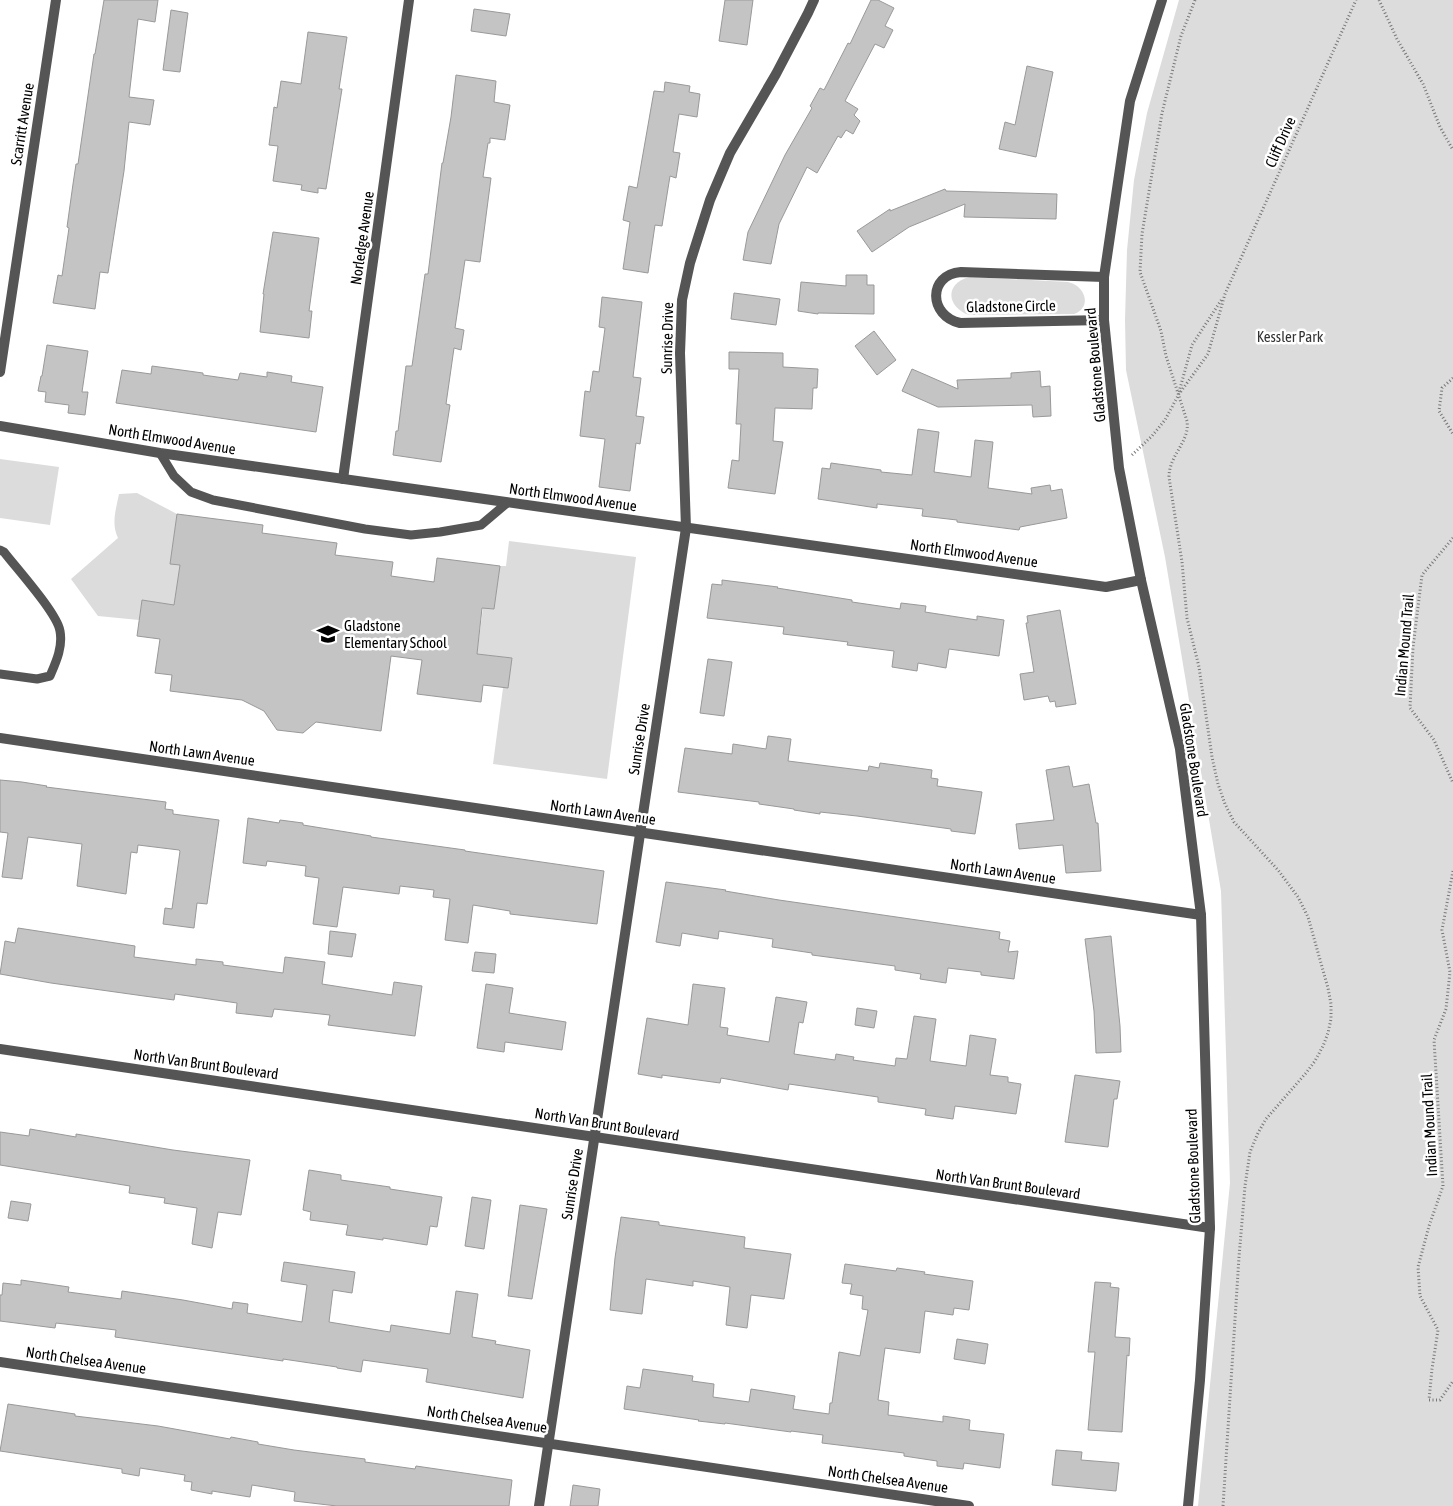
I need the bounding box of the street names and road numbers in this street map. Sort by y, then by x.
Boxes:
street label: Scarritt Avenue [7,81,37,166]
street label: Cliff Drive [1261,114,1299,170]
street label: Norledge Avenue [347,190,377,286]
street label: Gladstone Circle [966,297,1056,315]
street label: Sunrise Drive [658,302,676,374]
street label: Gladstone Boulevard [1082,307,1108,423]
street label: North Elmwood Avenue [107,421,237,457]
street label: North Elmwood Avenue [508,480,638,514]
street label: North Elmwood Avenue [909,536,1039,570]
street label: Indian Mound Trail [1391,593,1417,697]
street label: Sunrise Drive [625,702,653,776]
street label: Gladstone Boulevard [1177,702,1211,818]
street label: North Lawn Avenue [148,737,256,769]
street label: North Lawn Avenue [549,796,657,828]
street label: North Lawn Avenue [949,855,1057,887]
street label: North Van Brunt Boulevard [133,1045,279,1083]
street label: Indian Mound Trail [1418,1073,1440,1177]
street label: North Van Brunt Boulevard [534,1104,680,1144]
street label: Gladstone Boulevard [1182,1108,1204,1224]
street label: Sunrise Drive [558,1147,586,1221]
street label: North Van Brunt Boulevard [935,1165,1081,1203]
street label: North Chelsea Avenue [25,1343,147,1377]
street label: North Chelsea Avenue [426,1402,548,1436]
street label: North Chelsea Avenue [827,1462,949,1496]

